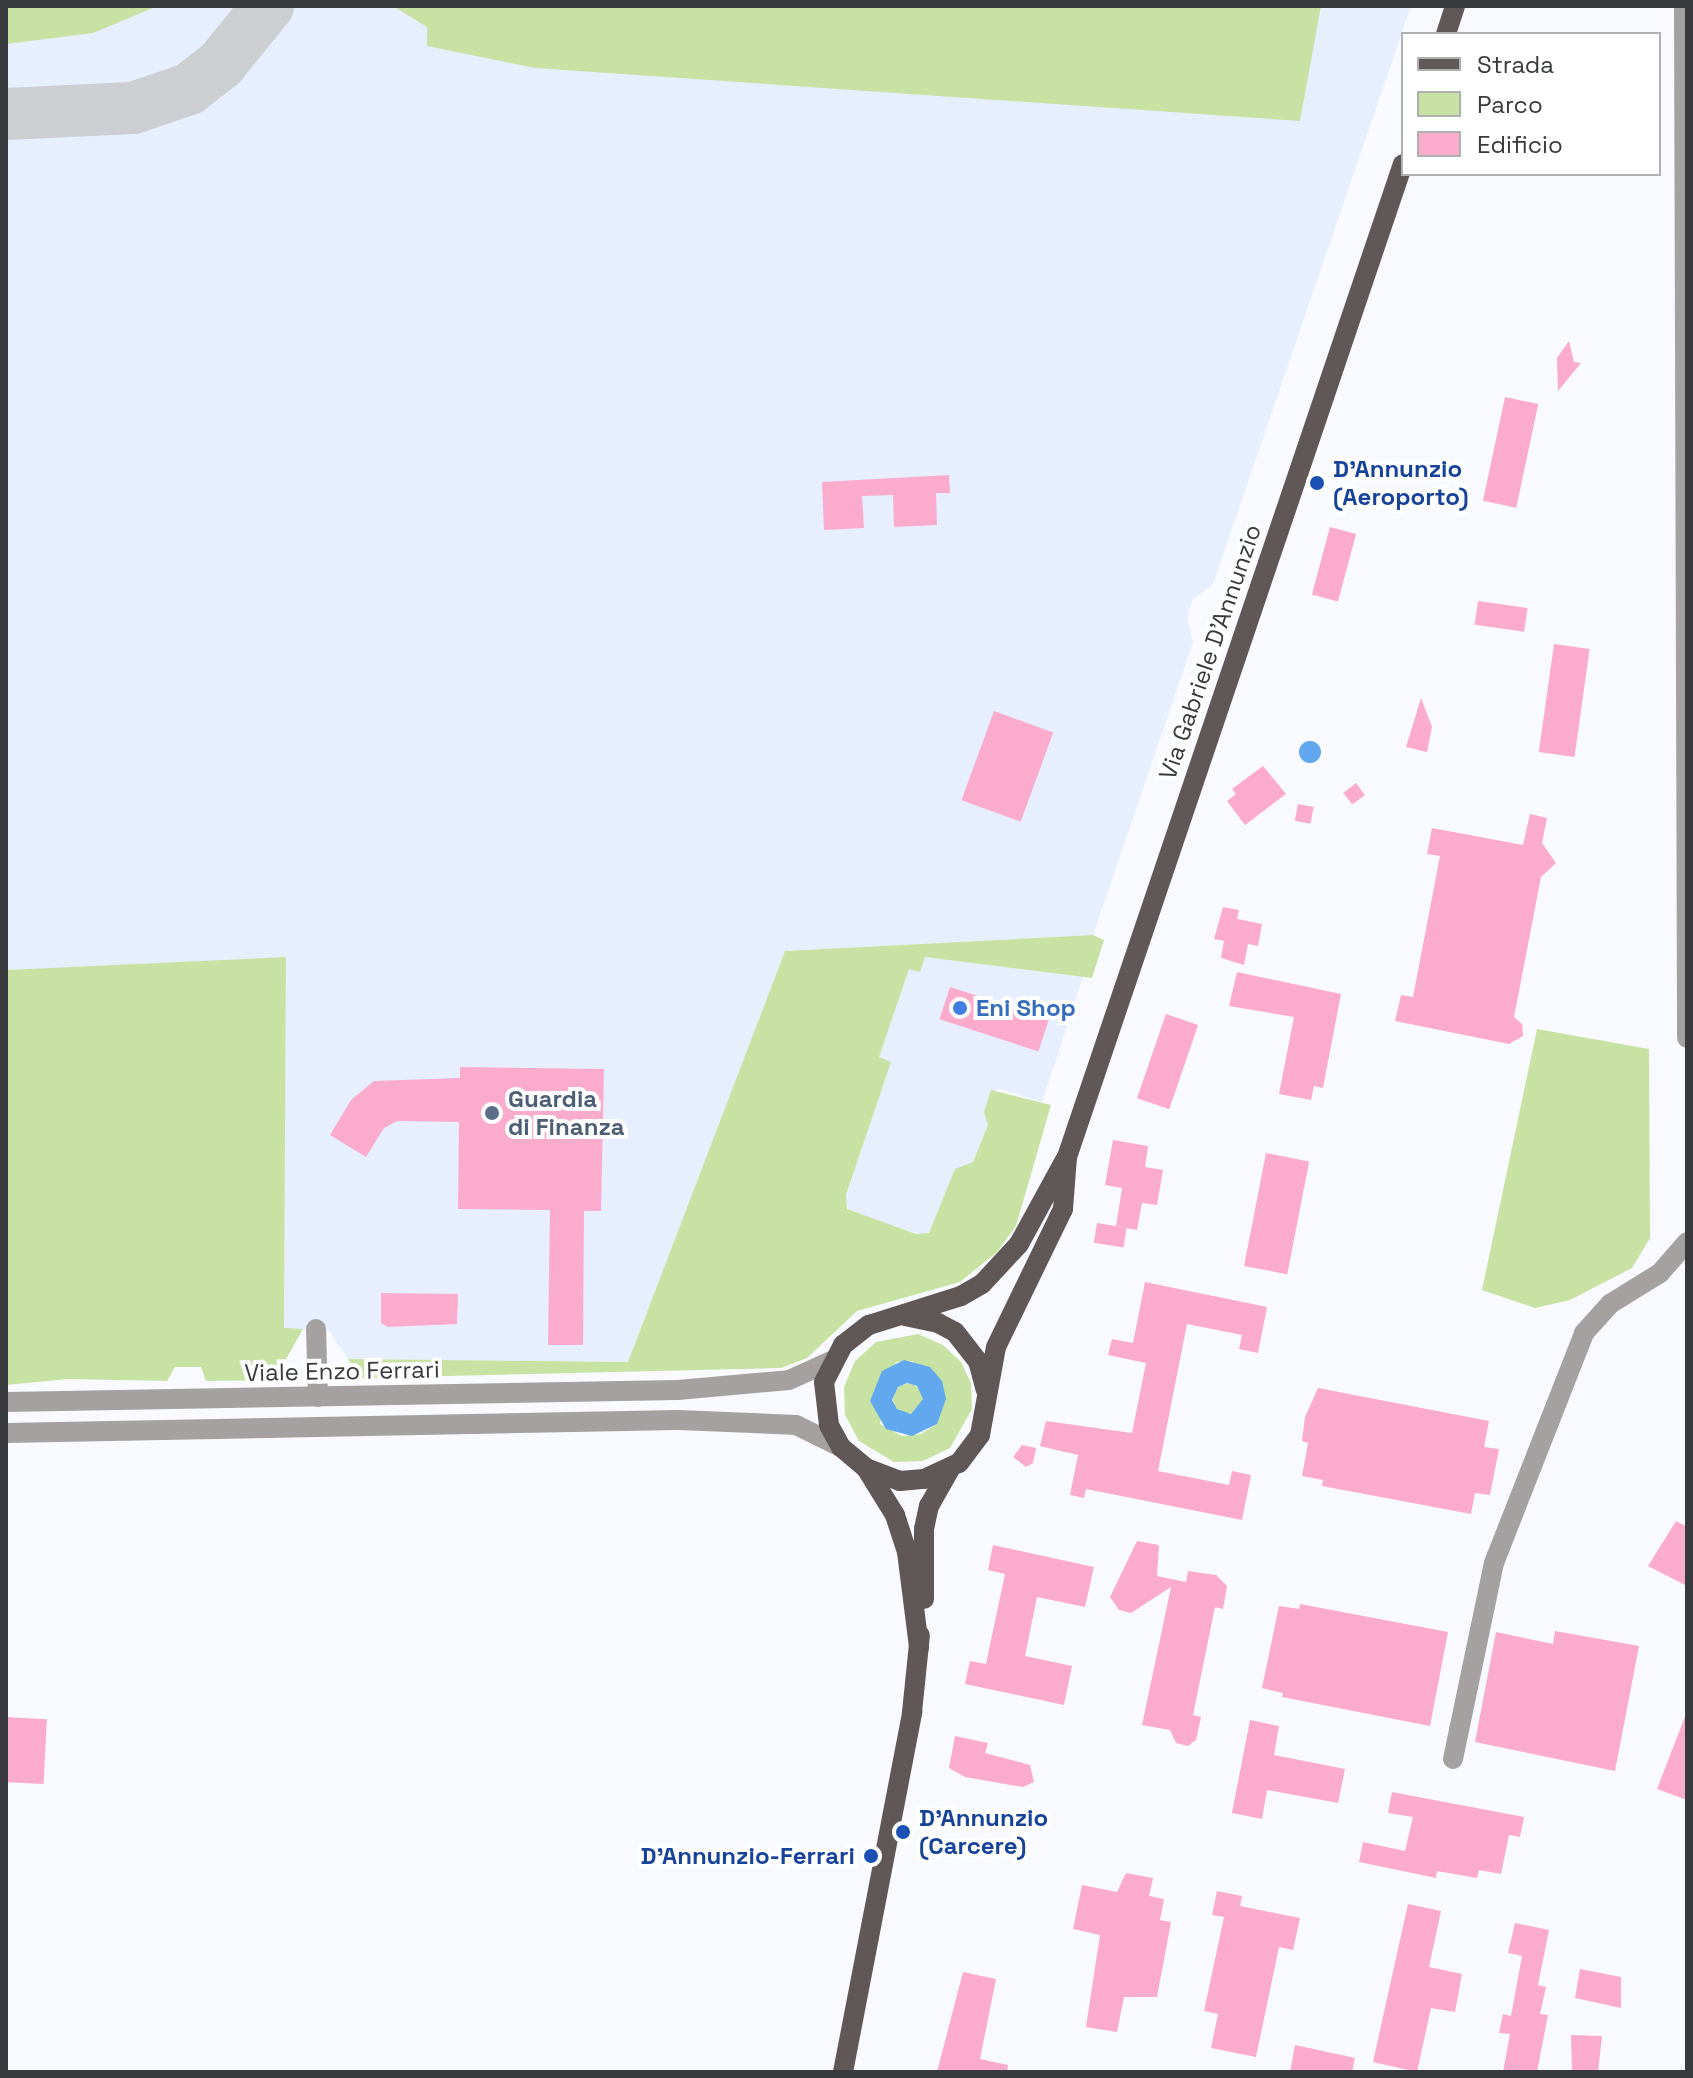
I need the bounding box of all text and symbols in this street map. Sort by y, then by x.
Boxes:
legend [1401,32,1661,176]
text: Strada [1477,49,1554,80]
text: Parco [1477,89,1543,120]
text: Edificio [1477,129,1563,160]
place label: D'Annunzio (Aeroporto) [1333,455,1469,511]
marker: D'Annunzio (Aeroporto) [1308,474,1326,492]
street label: Via Gabriele D'Annunzio [1153,521,1267,783]
place label: Eni Shop [976,994,1076,1022]
marker: Eni Shop [951,999,969,1017]
place label: Guardia di Finanza [508,1085,625,1141]
marker: Guardia di Finanza [483,1104,501,1122]
street label: Viale Enzo Ferrari [244,1355,440,1387]
place label: D'Annunzio (Carcere) [919,1804,1048,1860]
marker: D'Annunzio (Carcere) [894,1823,912,1841]
place label: D'Annunzio-Ferrari [640,1842,855,1870]
marker: D'Annunzio-Ferrari [862,1847,880,1865]

